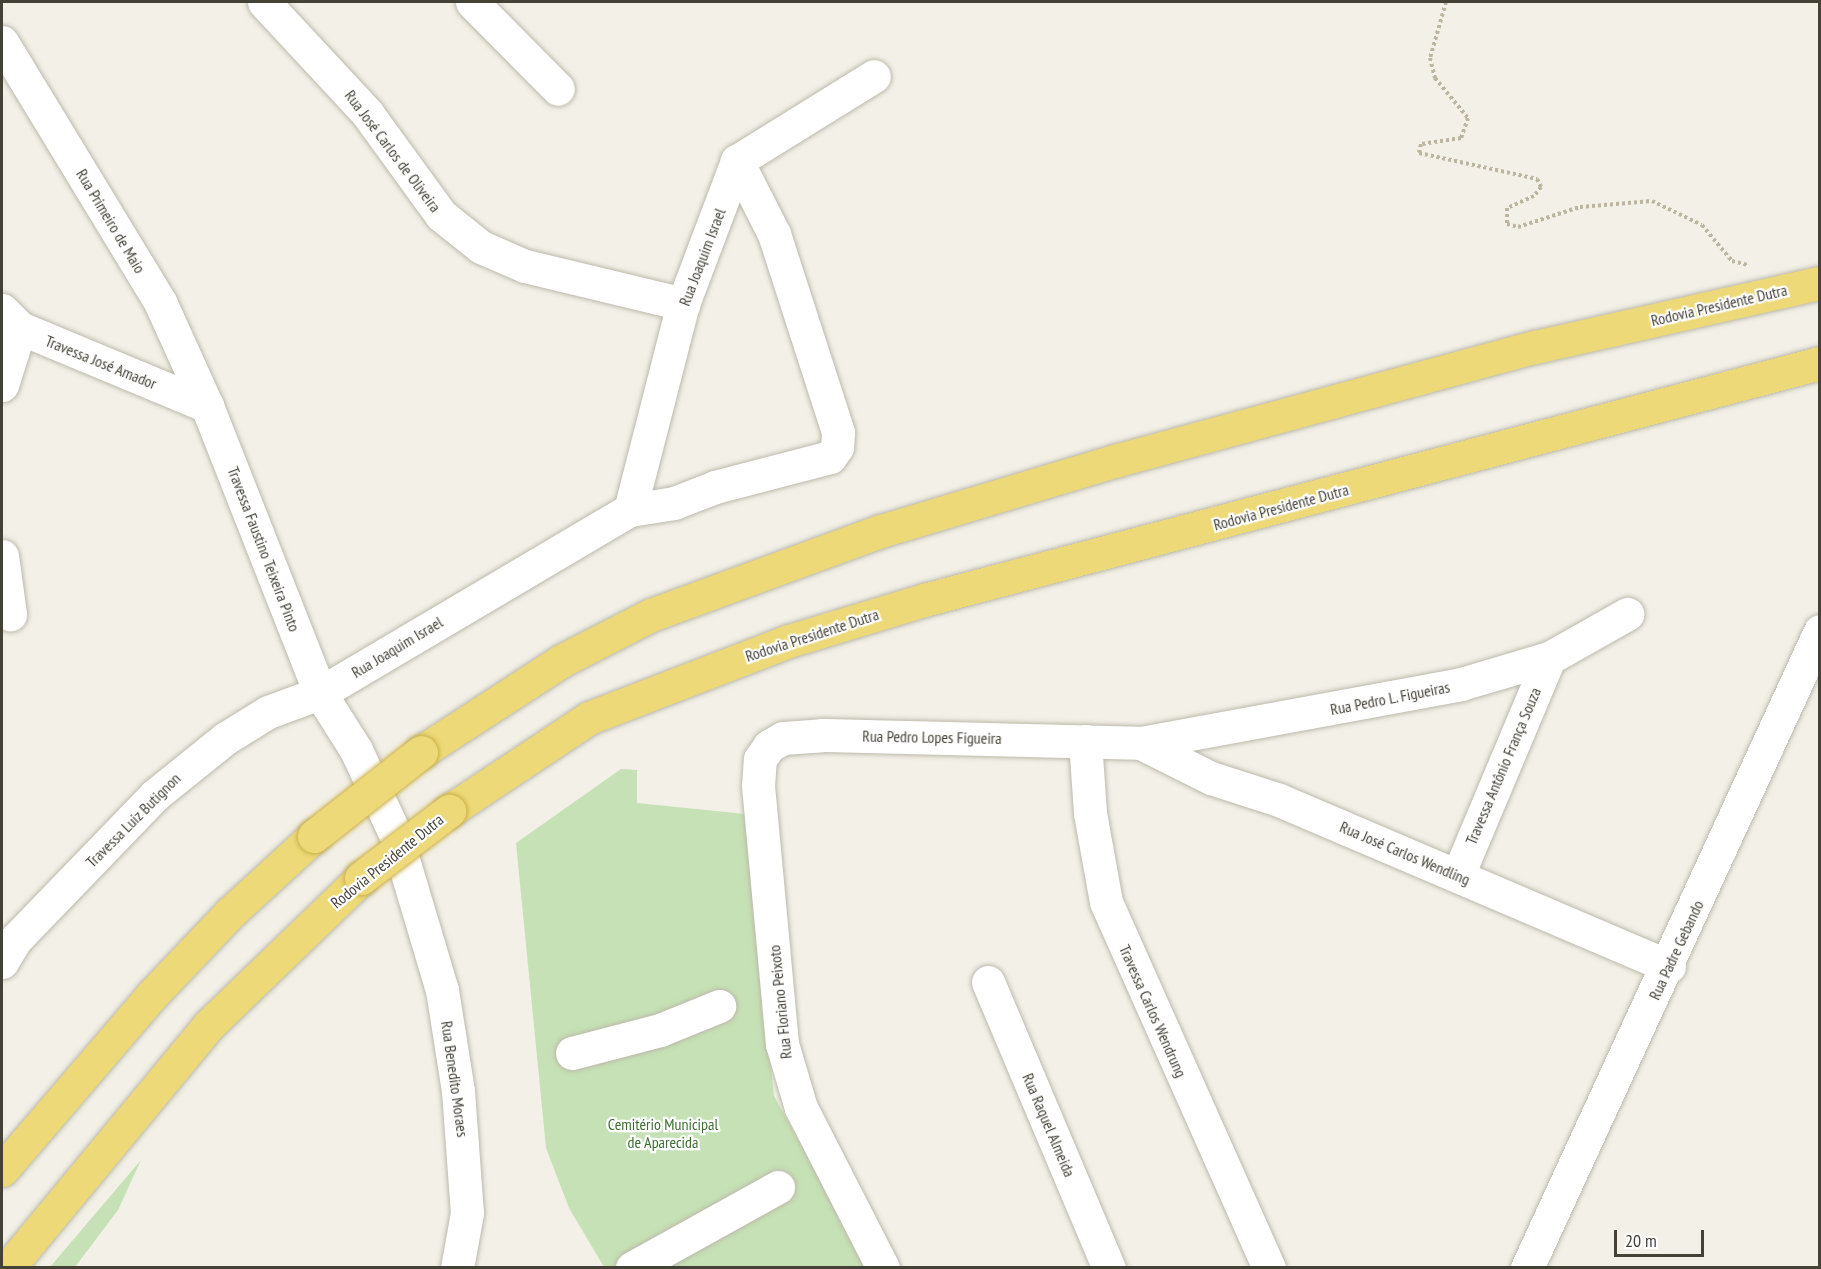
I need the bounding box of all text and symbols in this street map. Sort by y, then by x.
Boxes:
street label: Rua José Carlos de Oliveira [341,86,445,216]
street label: Rua Primeiro de Maio [72,165,150,277]
street label: Rua Joaquim Israel [675,205,729,309]
street label: Rodovia Presidente Dutra [1649,280,1789,330]
street label: Travessa José Amador [42,331,160,393]
street label: Travessa Faustino Teixeira Pinto [224,464,304,634]
street label: Rodovia Presidente Dutra [1211,480,1351,534]
street label: Rodovia Presidente Dutra [743,604,881,666]
street label: Rua Joaquim Israel [348,612,446,682]
street label: Rua Pedro L. Figueiras [1328,677,1452,719]
street label: Travessa Antônio França Souza [1461,684,1545,848]
street label: Rua Pedro Lopes Figueira [862,726,1002,748]
street label: Travessa Luiz Butignon [82,769,184,871]
street label: Rodovia Presidente Dutra [327,810,447,912]
street label: Rua José Carlos Wendling [1337,817,1473,889]
street label: Rua Padre Gebando [1645,897,1707,1003]
street label: Travessa Carlos Wendrung [1115,942,1191,1080]
street label: Rua Floriano Peixoto [764,944,796,1060]
street label: Rua Benedito Moraes [437,1020,473,1138]
street label: Rua Raquel Almeida [1018,1070,1080,1180]
park label: Cemitério Municipal de Aparecida [608,1114,718,1152]
scale bar [1617,1218,1707,1256]
text: 20 m [1625,1229,1657,1252]

